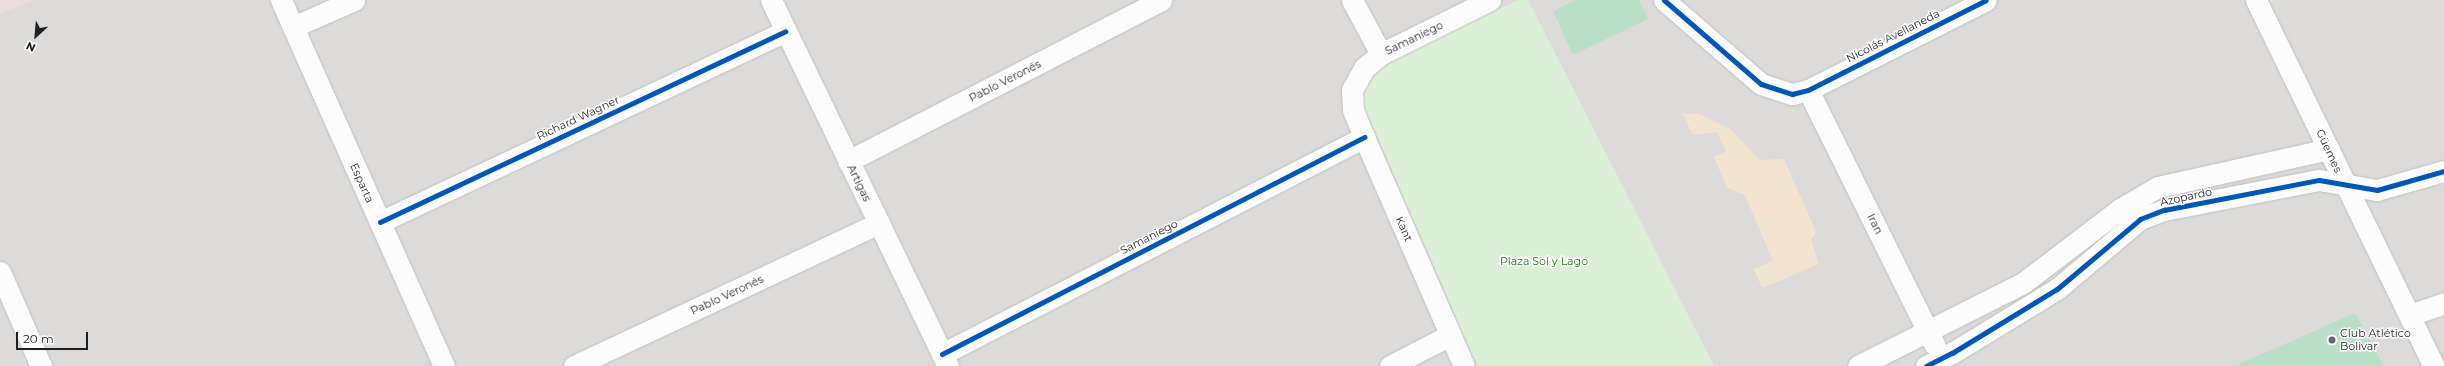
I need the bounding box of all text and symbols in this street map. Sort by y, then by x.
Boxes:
street label: Nicolás Avellaneda [1844,7,1942,65]
north arrow [16,16,56,56]
street label: Samaniego [1383,18,1445,58]
text: N [24,39,38,55]
street label: Pablo Veronés [967,57,1043,105]
street label: Richard Wagner [535,93,621,143]
street label: Güemes [2313,127,2345,175]
street label: Esparta [347,161,377,205]
street label: Artigas [844,162,874,204]
street label: Azopardo [2159,185,2213,209]
street label: Iran [1864,212,1886,236]
street label: Kant [1393,214,1415,244]
street label: Samaniego [1118,217,1180,257]
park label: Plaza Sol y Lago [1500,254,1588,268]
street label: Pablo Veronés [689,272,765,318]
scale bar [18,324,90,350]
place label: Club Atlético Bolivar [2340,327,2411,353]
text: 20 m [23,331,54,346]
marker: Club Atlético Bolivar [2327,335,2337,345]

